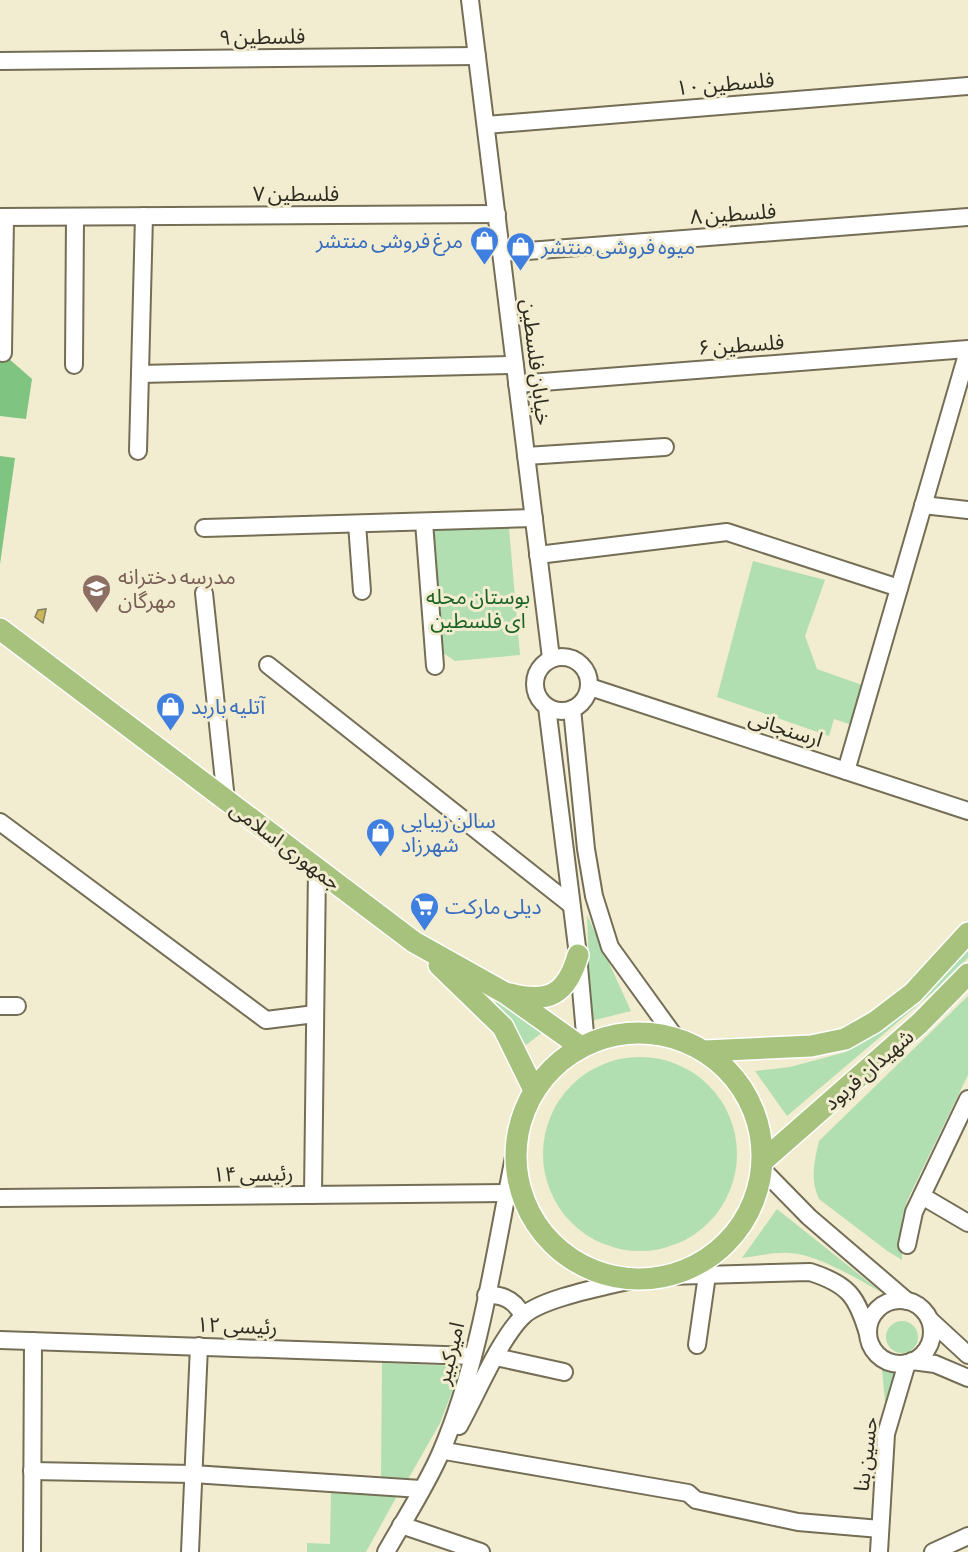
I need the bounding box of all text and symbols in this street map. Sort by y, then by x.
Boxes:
street label: فلسطین ۹ [219,23,305,50]
street label: فلسطین ۱۰ [675,67,775,100]
street label: فلسطین ۷ [253,181,339,206]
street label: فلسطین ۸ [689,198,777,229]
shop icon: مرغ فروشی منتشر [468,224,500,266]
place label: مرغ فروشی منتشر [315,228,463,256]
shop icon: میوه فروشی منتشر [504,230,536,272]
place label: میوه فروشی منتشر [540,234,695,259]
street label: خیابان فلسطین [516,298,557,427]
street label: فلسطین ۶ [697,329,785,360]
place label: مدرسه دخترانه مهرگان [118,564,236,613]
school or university icon: مدرسه دخترانه مهرگان [81,572,113,614]
park label: بوستان محله ای فلسطین [426,584,530,633]
shop icon: آتلیه باربد [154,690,186,732]
place label: آتلیه باربد [191,694,266,719]
street label: ارسنجانی [746,705,826,752]
street label: جمهوری اسلامی [225,796,346,895]
place label: سالن زیبایی شهرزاد [401,808,496,857]
shop icon: سالن زیبایی شهرزاد [364,816,396,858]
supermarket icon: دیلی مارکت [408,890,440,932]
place label: دیلی مارکت [445,894,542,919]
street label: شهيدان فربود [818,1024,918,1115]
street label: رئیسی ۱۴ [212,1160,294,1187]
street label: رئیسی ۱۲ [196,1312,278,1339]
street label: امیرکبیر [429,1319,469,1388]
street label: حسین بنا [849,1415,882,1493]

